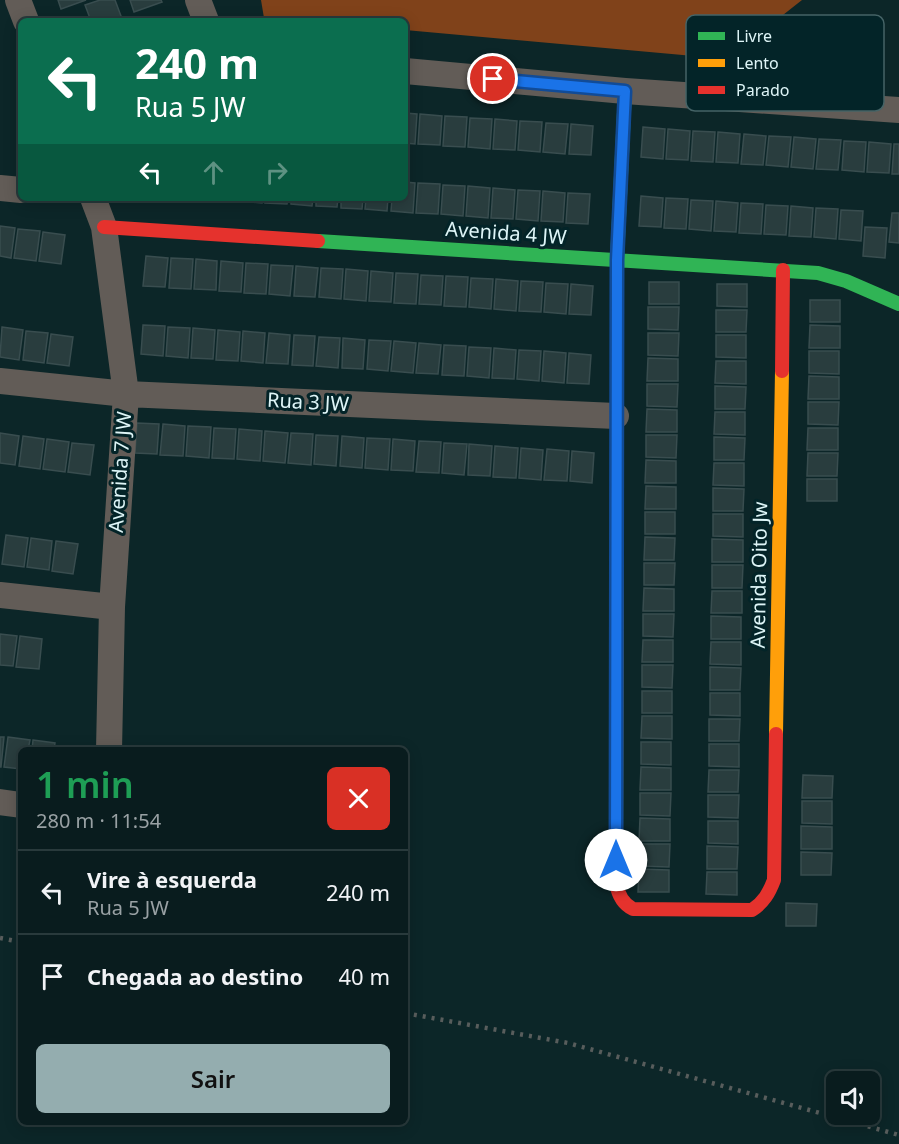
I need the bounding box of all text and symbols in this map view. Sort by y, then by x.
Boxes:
legend [686,15,884,111]
text: Livre [736,25,772,47]
text: 240 m [135,34,259,91]
icon: left [36,42,114,120]
text: Lento [736,52,779,74]
pin [467,53,518,104]
icon: arrive [476,62,509,95]
text: Parado [736,79,789,101]
text: Rua 5 JW [135,88,246,125]
icon: left [134,156,167,189]
icon: ahead [197,156,230,189]
icon: right [260,156,293,189]
street label: Avenida 4 JW [445,215,568,250]
street label: Rua 3 JW [266,386,350,417]
street label: Avenida 7 JW [102,410,137,533]
street label: Avenida Oito Jw [744,501,773,649]
text: 1 min [36,760,134,809]
button: close [327,767,390,830]
text: 280 m · 11:54 [36,807,161,834]
position arrow [584,828,648,892]
text: Vire à esquerda [87,864,257,894]
icon: left [36,876,69,909]
text: 240 m [326,877,390,907]
text: Rua 5 JW [87,894,169,921]
icon: arrive [36,960,69,993]
text: Chegada ao destino [87,961,303,991]
text: 40 m [339,961,390,991]
button: Sair [36,1044,390,1113]
map controls [826,1071,880,1125]
button: sound [826,1071,880,1125]

